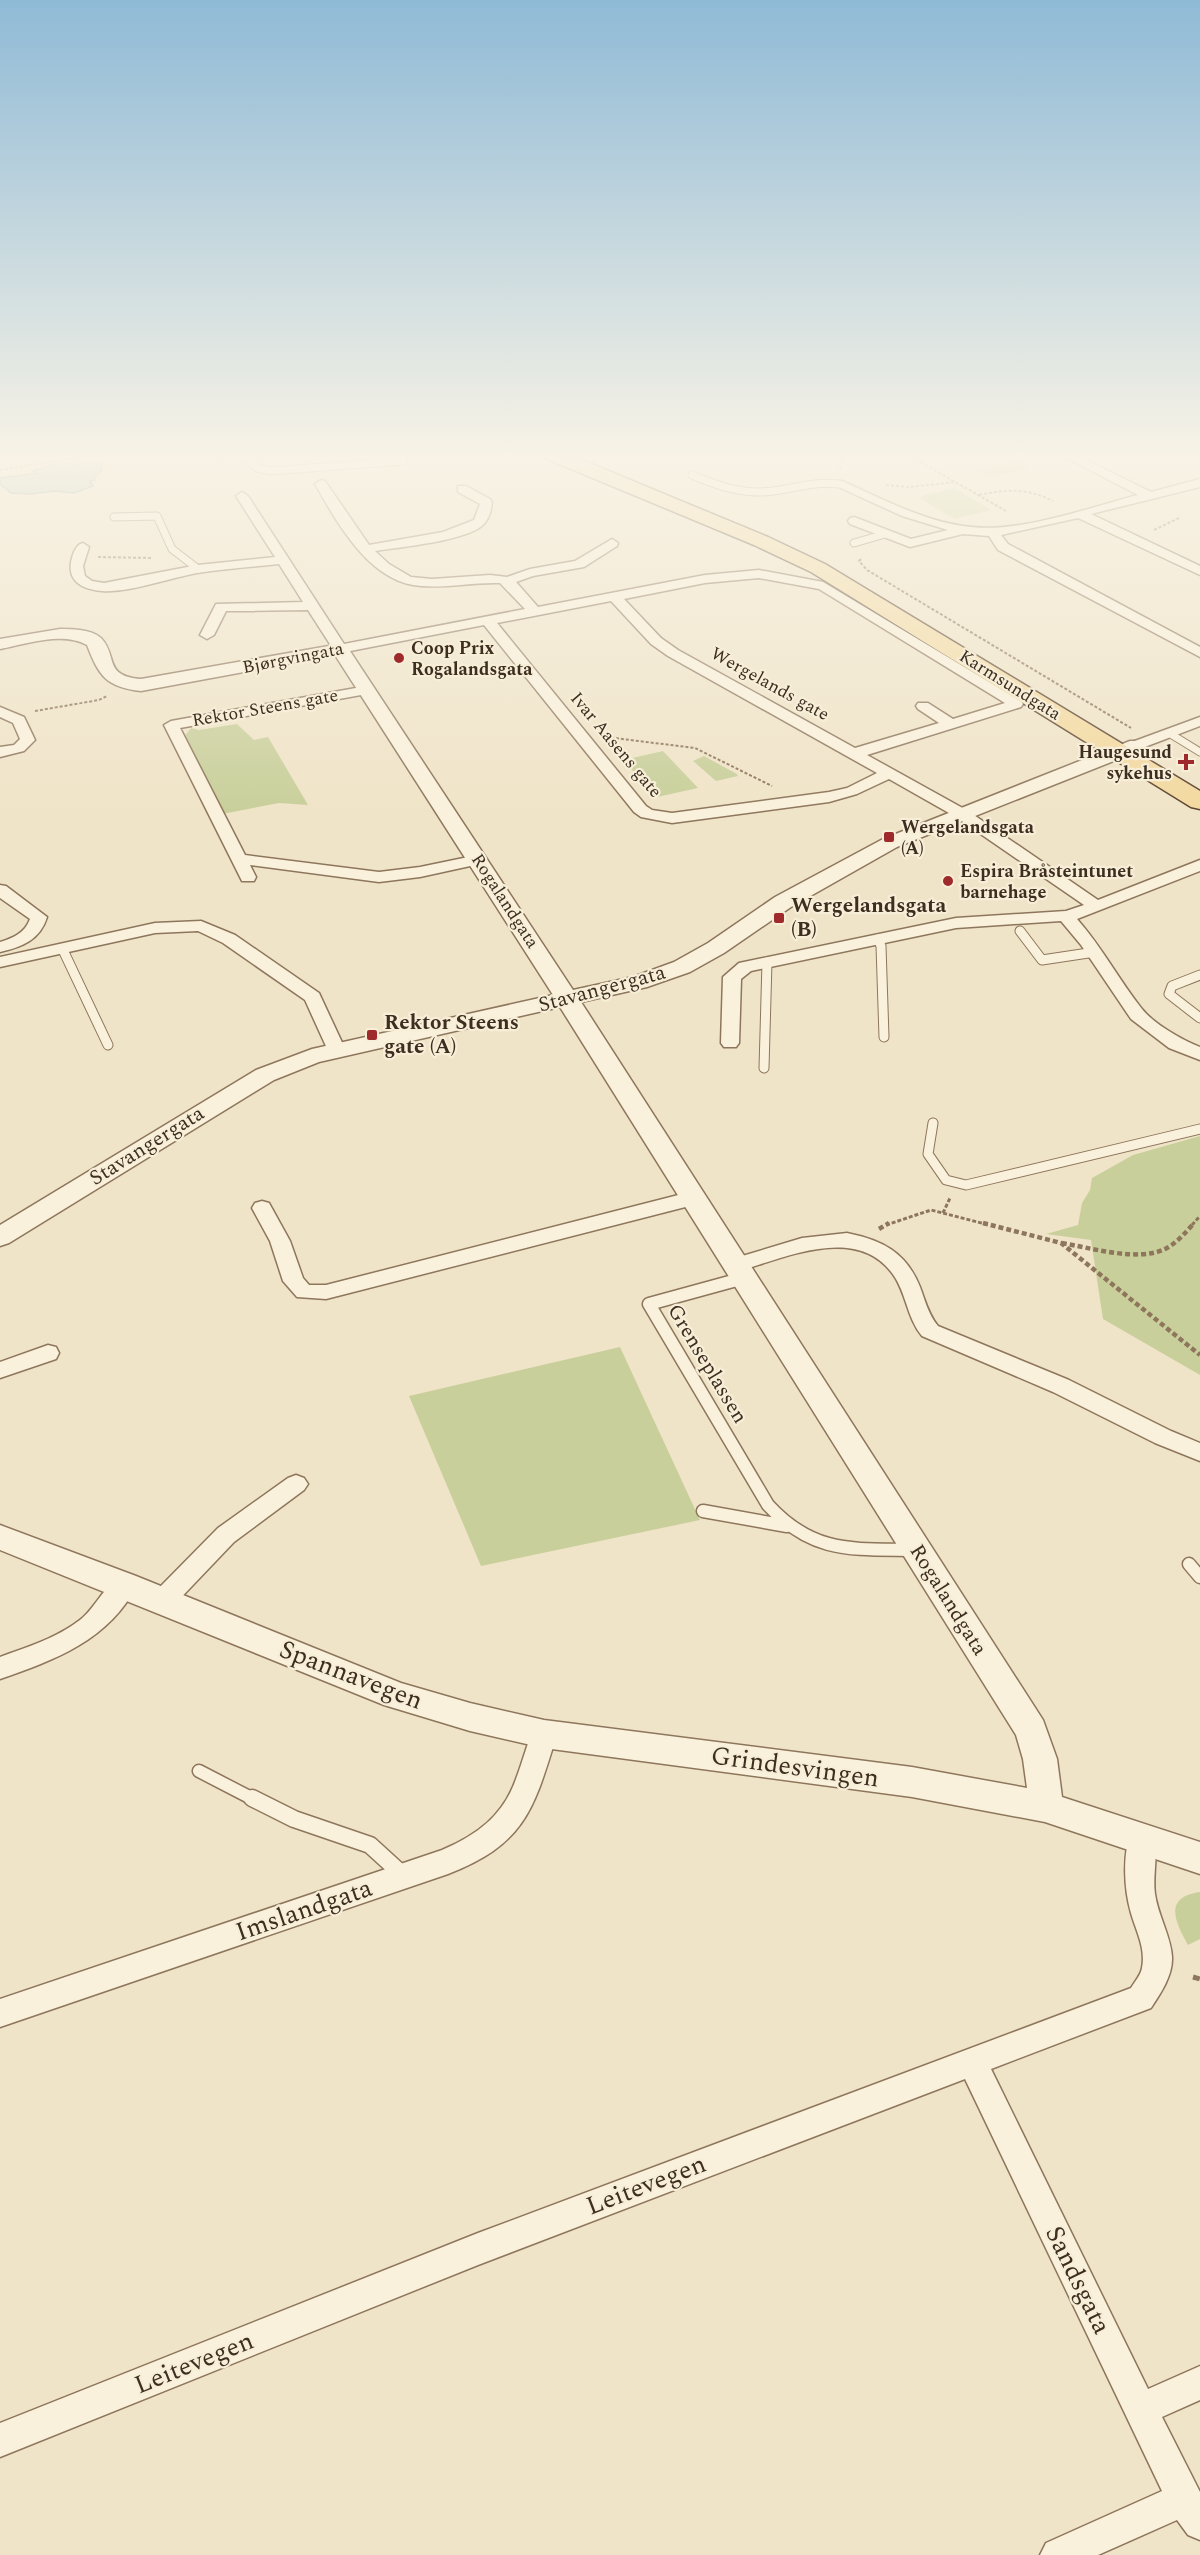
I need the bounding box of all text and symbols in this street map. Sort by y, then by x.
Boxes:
street label: Bjørgvingata [240,635,346,681]
place label: Coop Prix Rogalandsgata [411,635,533,683]
street label: Wergelands gate [706,640,834,728]
street label: Karmsundgata [954,643,1067,727]
marker: Coop Prix Rogalandsgata [392,651,406,665]
street label: Rektor Steens gate [190,682,340,734]
street label: Ivar Aasens gate [564,686,668,804]
place label: Haugesund sykehus [1078,739,1173,787]
marker: Haugesund sykehus [1177,753,1195,771]
place label: Wergelandsgata (A) [901,814,1035,862]
marker: Wergelandsgata (A) [882,830,896,844]
street label: Rogalandgata [464,848,546,954]
place label: Espira Bråsteintunet barnehage [960,858,1133,906]
marker: Espira Bråsteintunet barnehage [941,874,955,888]
place label: Wergelandsgata (B) [791,890,946,946]
marker: Wergelandsgata (B) [772,911,786,925]
street label: Stavangergata [535,956,670,1021]
place label: Rektor Steens gate (A) [384,1007,519,1063]
marker: Rektor Steens gate (A) [365,1028,379,1042]
street label: Stavangergata [83,1097,211,1194]
street label: Grenseplassen [659,1298,755,1430]
street label: Rogalandgata [901,1538,995,1663]
street label: Spannavegen [273,1629,429,1721]
street label: Grindesvingen [708,1735,882,1799]
street label: Imslandgata [230,1868,378,1952]
street label: Leitevegen [580,2144,712,2226]
street label: Sandsgata [1035,2219,1122,2341]
street label: Leitevegen [128,2321,260,2405]

